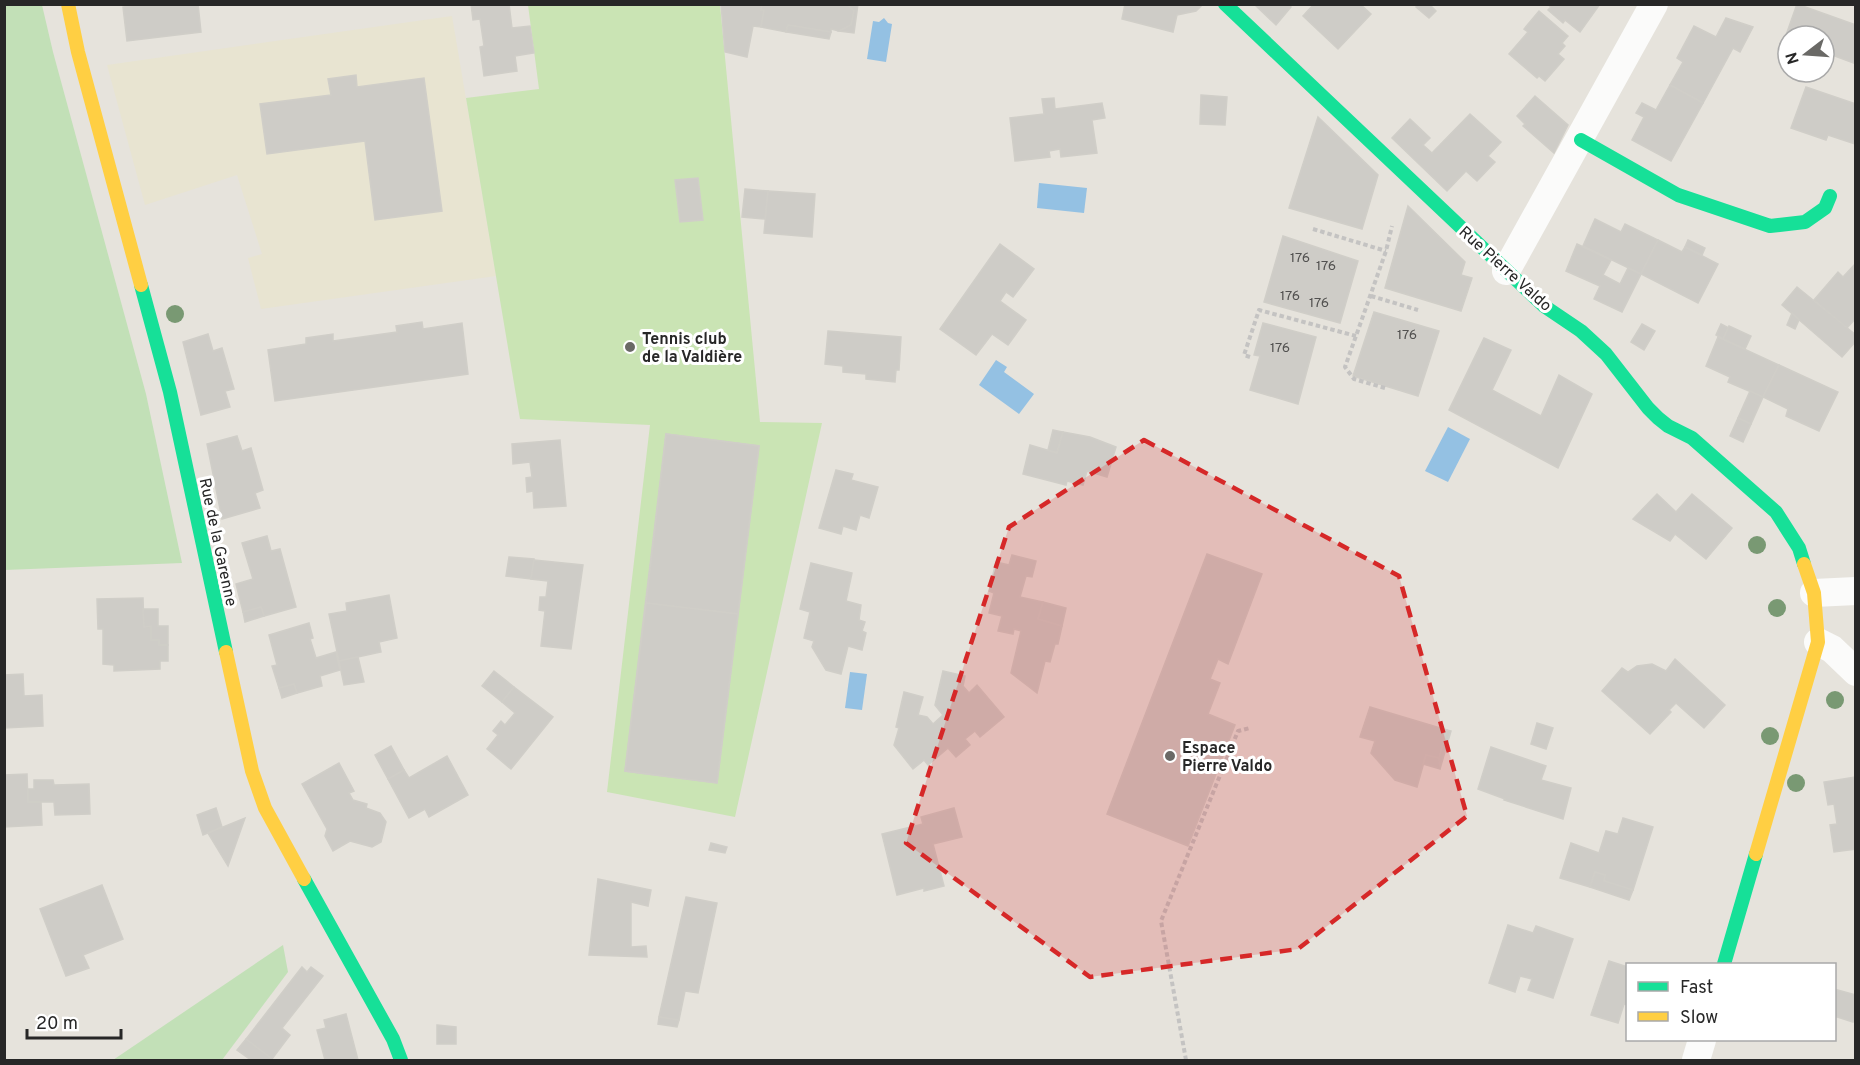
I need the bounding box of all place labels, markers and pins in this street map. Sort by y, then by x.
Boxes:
place label: Tennis club de la Valdière [642,330,742,368]
marker: Tennis club de la Valdière [623,340,637,354]
place label: Espace Pierre Valdo [1182,739,1272,777]
marker: Espace Pierre Valdo [1163,749,1177,763]

